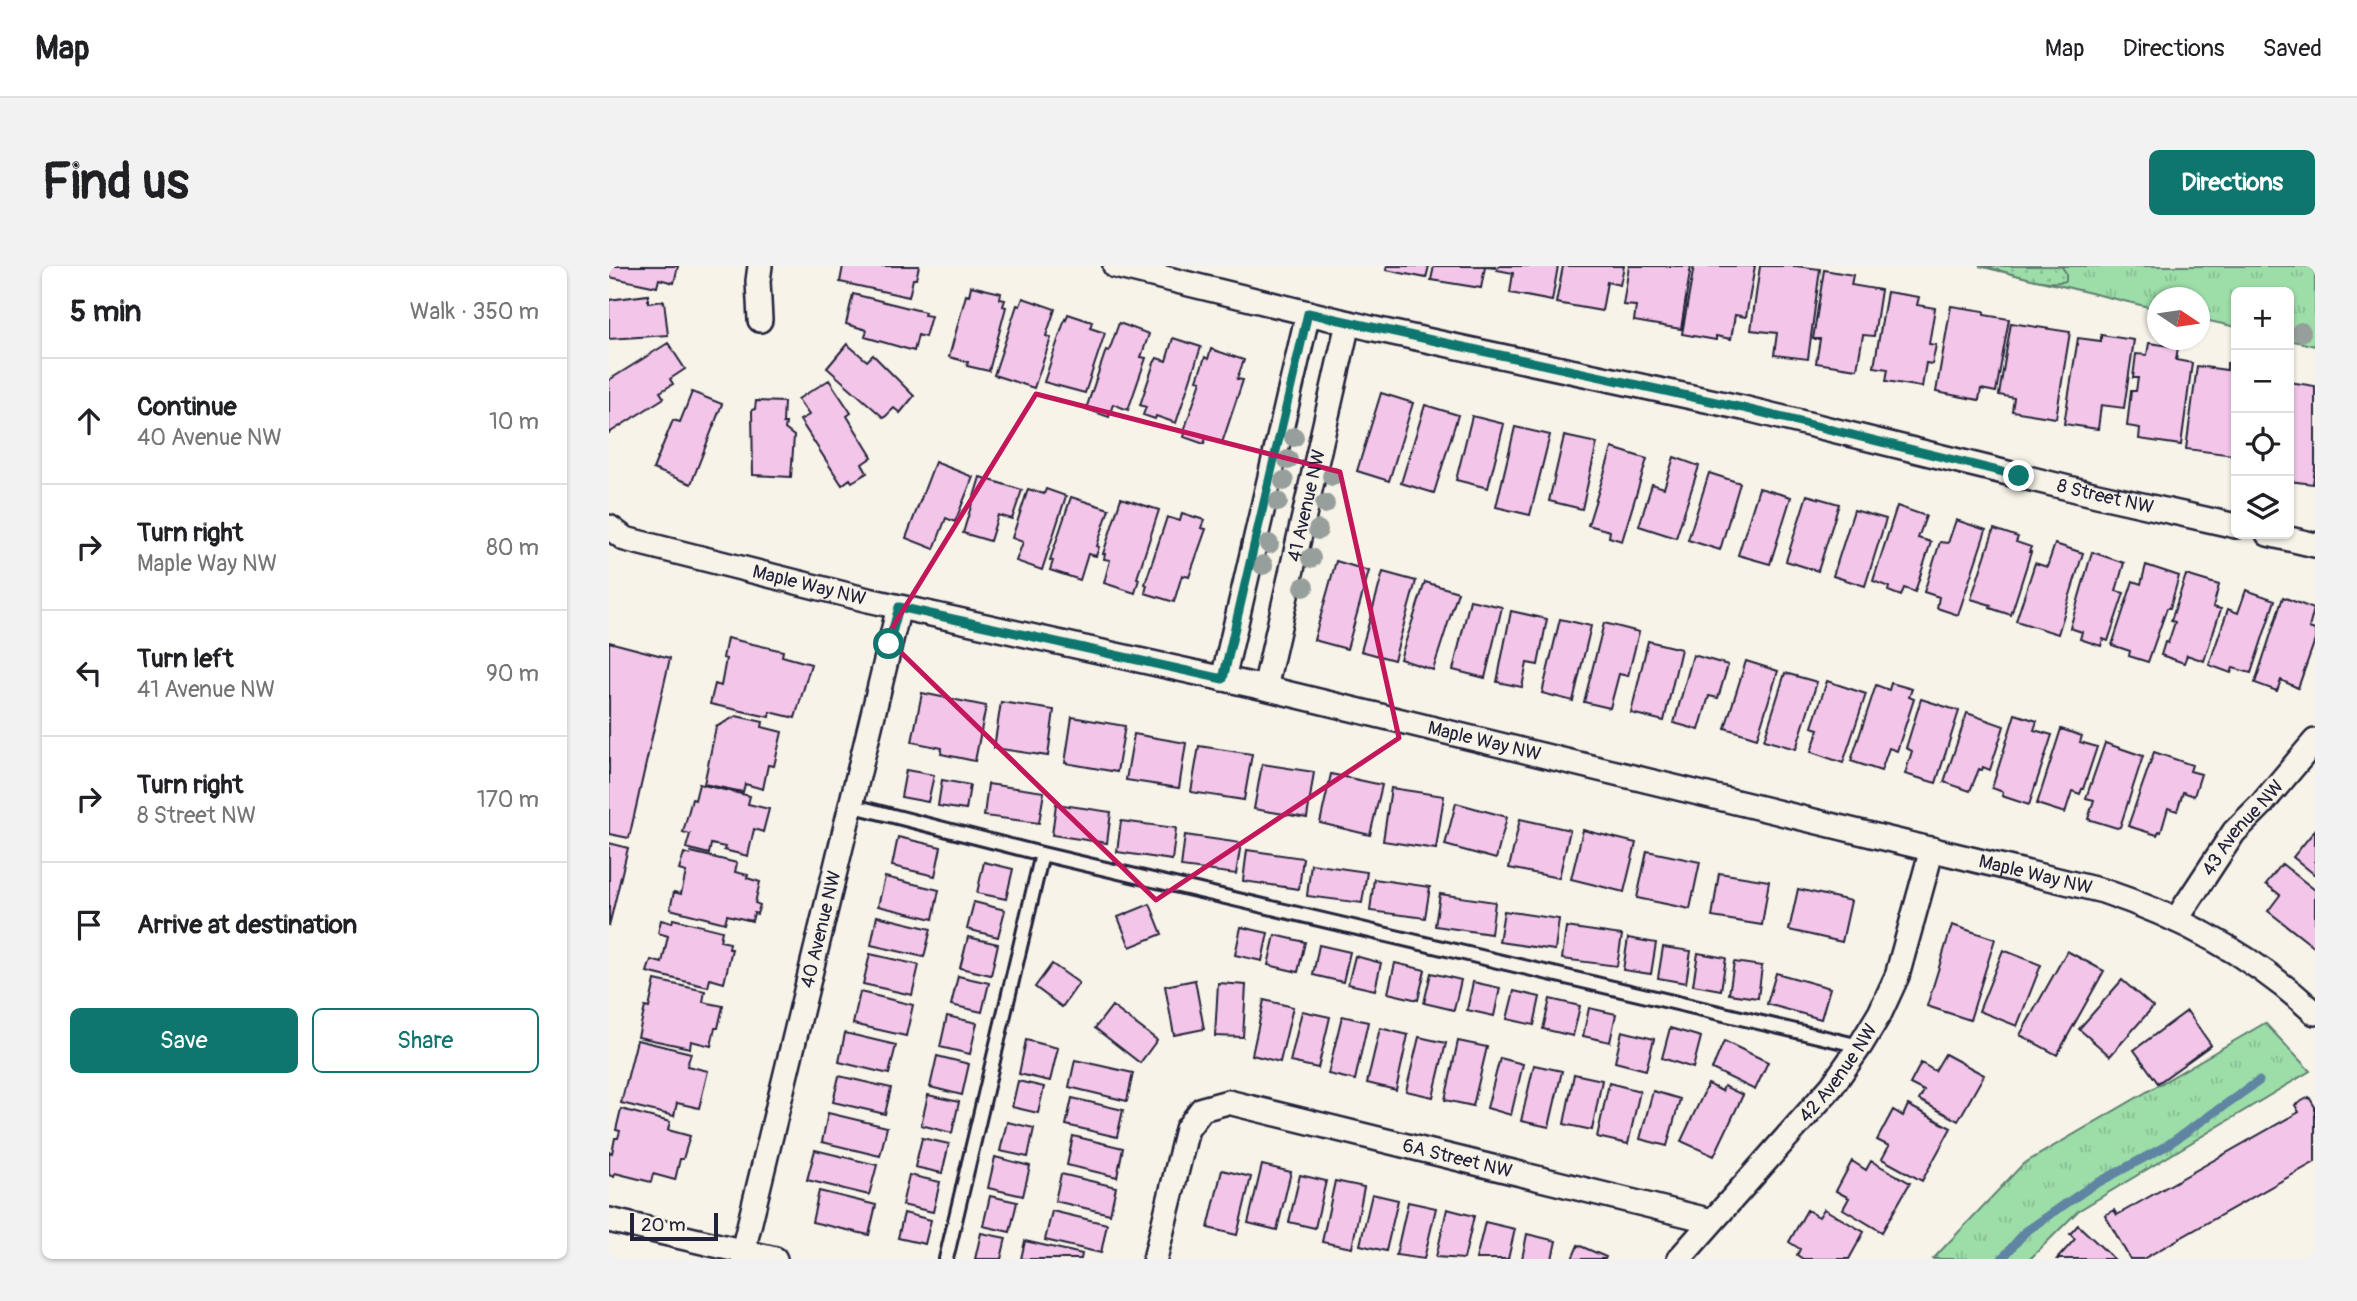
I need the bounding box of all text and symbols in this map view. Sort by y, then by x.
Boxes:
text: Map [35,28,90,69]
text: Map [2045,34,2085,63]
text: Directions [2123,34,2224,63]
text: Saved [2262,34,2322,63]
button: Directions [2149,150,2315,215]
text: Find us [42,152,189,213]
north arrow [2147,287,2210,350]
map controls [2231,287,2294,539]
button: + [2231,287,2294,350]
text: 5 min [70,293,141,330]
text: Walk · 350 m [410,297,539,326]
button: − [2231,350,2294,413]
text: Continue [137,391,237,423]
icon: ahead [70,402,108,440]
text: 10 m [489,407,539,436]
button: locate [2231,413,2294,476]
text: 40 Avenue NW [137,423,282,452]
street label: 41 Avenue NW [1282,447,1331,564]
route end [2003,460,2034,491]
street label: 8 Street NW [2055,474,2156,519]
button: layers [2231,476,2294,539]
text: Turn right [137,517,243,549]
icon: right [70,528,108,566]
text: 80 m [486,533,539,562]
text: Maple Way NW [137,549,277,578]
street label: Maple Way NW [750,560,868,611]
route start [873,628,904,659]
text: Turn left [137,643,233,675]
icon: left [70,654,108,692]
text: 90 m [486,659,539,688]
text: 41 Avenue NW [137,675,275,704]
street label: Maple Way NW [1425,716,1544,766]
text: Turn right [137,769,243,801]
street label: 43 Avenue NW [2196,775,2289,880]
icon: right [70,780,108,818]
text: 170 m [477,785,539,814]
text: 8 Street NW [137,801,256,830]
street label: Maple Way NW [1976,849,2095,900]
street label: 40 Avenue NW [795,868,847,990]
icon: arrive [70,906,108,944]
text: Arrive at destination [137,909,357,941]
button: Save [70,1008,298,1073]
button: Share [312,1008,539,1073]
street label: 42 Avenue NW [1793,1019,1883,1127]
street label: 6A Street NW [1400,1133,1515,1183]
scale bar [630,1210,717,1242]
text: 20 m [641,1213,686,1237]

